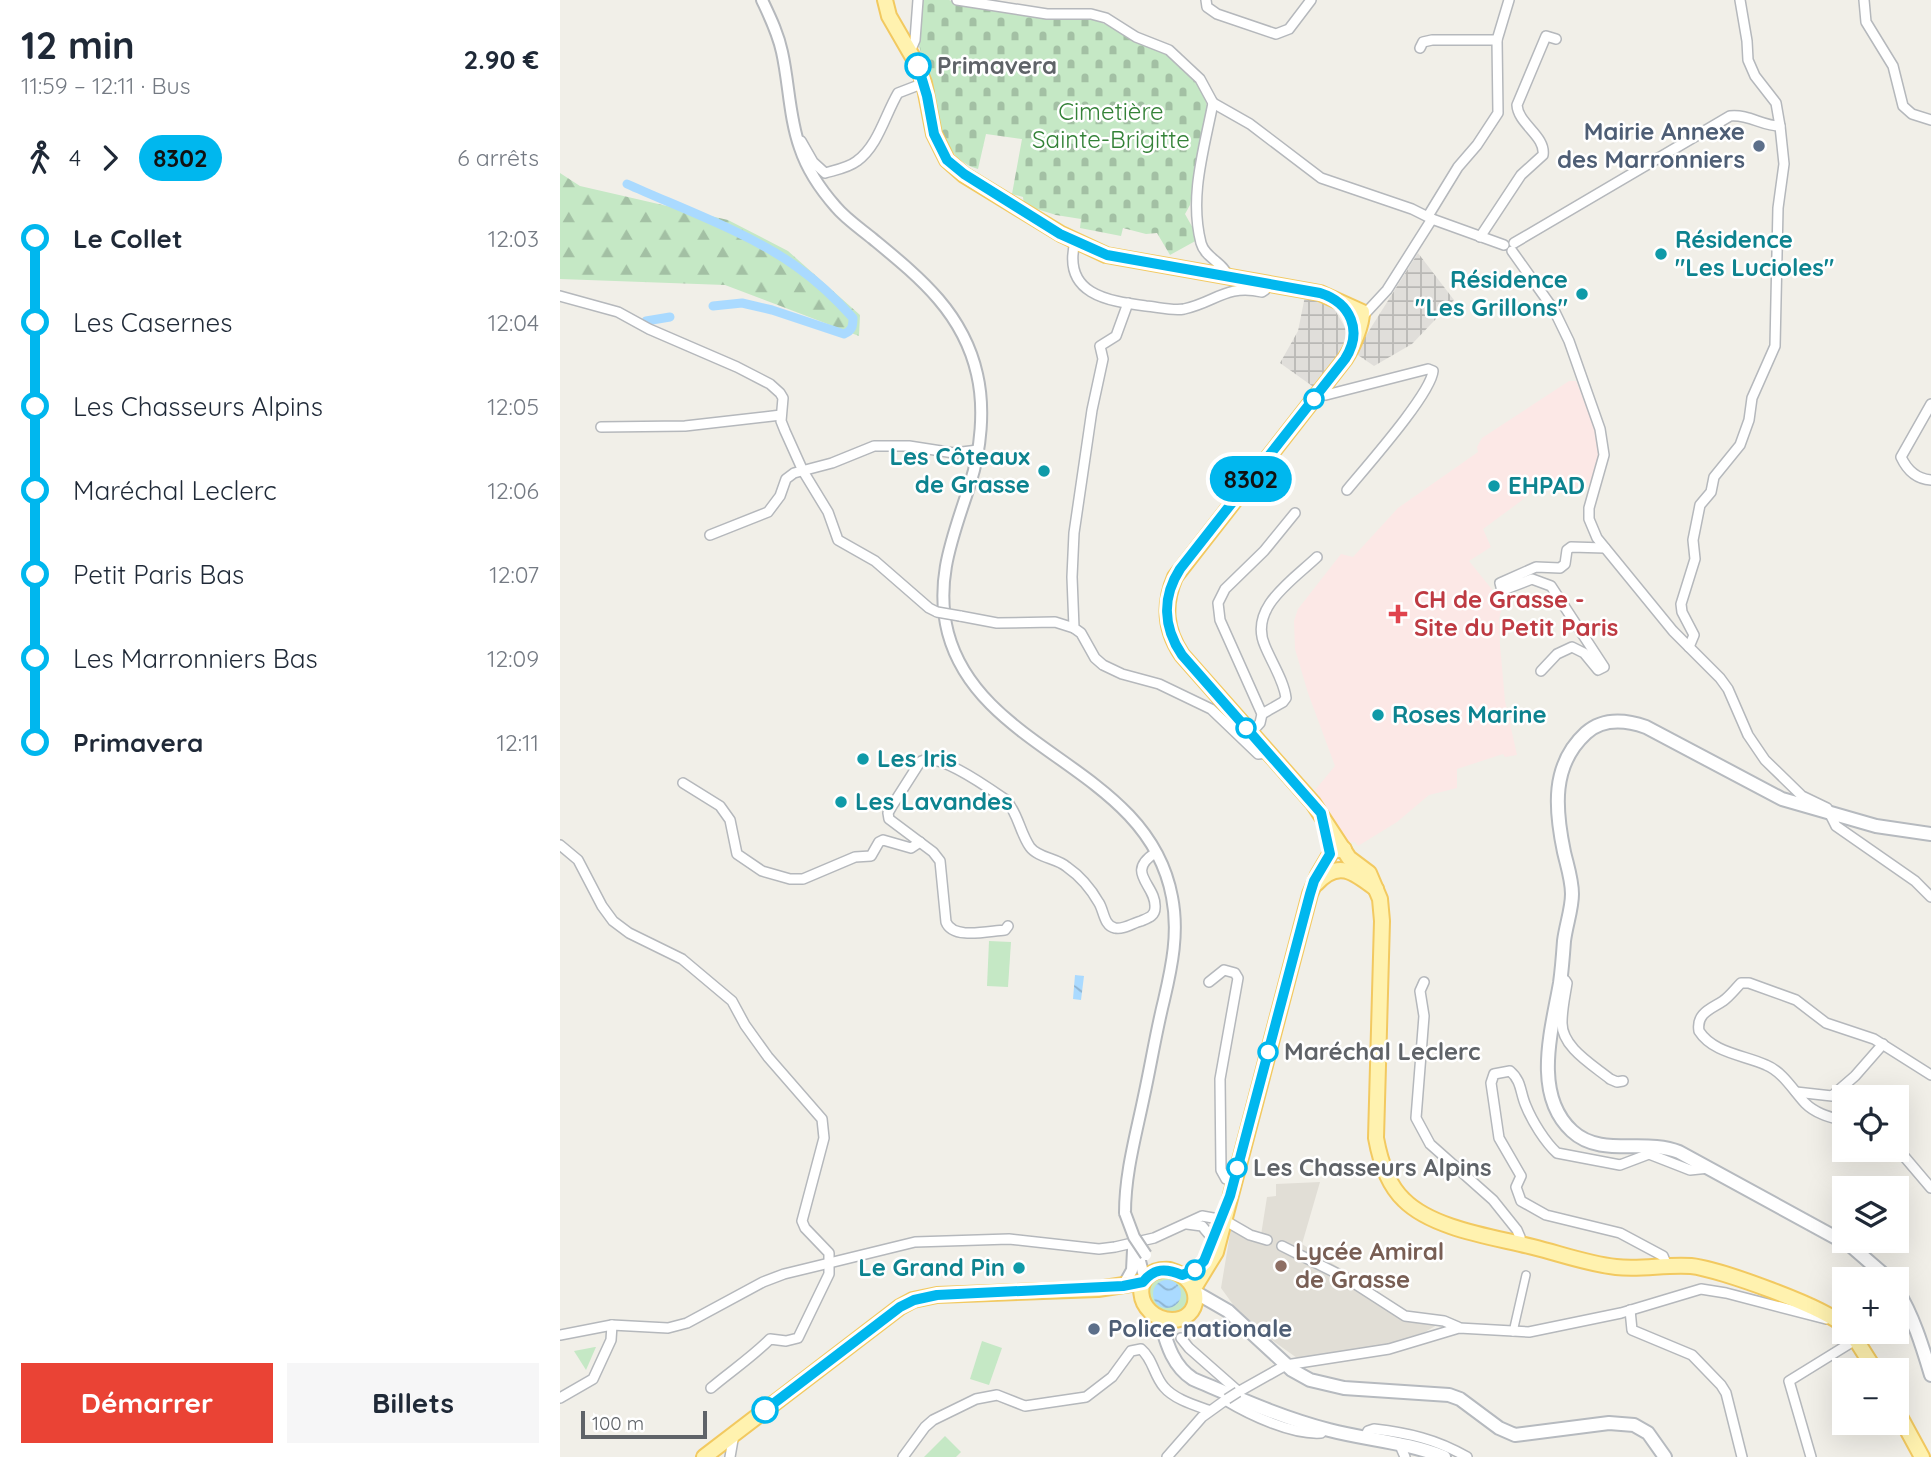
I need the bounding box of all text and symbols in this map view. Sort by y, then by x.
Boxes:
text: 12 min [21,21,135,69]
text: 2.90 € [463,43,539,76]
place label: Primavera [937,50,1057,80]
marker: Primavera [905,53,931,79]
text: 11:59 – 12:11 · Bus [21,71,190,100]
park label: Cimetière Sainte-Brigitte [1032,96,1190,154]
place label: Mairie Annexe des Marronniers [1557,116,1745,174]
marker: Mairie Annexe des Marronniers [1751,138,1767,154]
icon: walk [21,139,59,177]
icon: forward [91,139,129,177]
text: 4 [69,143,81,172]
text: 8302 [153,143,208,173]
text: 6 arrêts [457,143,539,172]
text: Le Collet [73,222,183,255]
text: 12:03 [488,224,539,253]
place label: Résidence "Les Lucioles" [1675,224,1834,282]
marker: Résidence "Les Lucioles" [1653,246,1669,262]
place label: Résidence "Les Grillons" [1415,264,1568,322]
marker: Résidence "Les Grillons" [1574,286,1590,302]
text: Les Casernes [73,306,232,339]
text: 12:04 [488,308,539,337]
unlabelled marker [1304,389,1324,409]
text: Les Chasseurs Alpins [73,390,323,423]
text: 12:05 [487,392,539,421]
place label: Les Côteaux de Grasse [889,441,1030,499]
line badge: 8302 [1202,456,1300,502]
marker: Les Côteaux de Grasse [1036,463,1052,479]
text: 8302 [1224,464,1278,494]
place label: EHPAD [1508,470,1585,500]
text: Maréchal Leclerc [73,474,277,507]
text: 12:06 [487,476,539,505]
marker: EHPAD [1486,478,1502,494]
text: Petit Paris Bas [73,558,244,591]
text: 12:07 [489,560,539,589]
place label: CH de Grasse - Site du Petit Paris [1414,584,1618,642]
marker: CH de Grasse - Site du Petit Paris [1388,604,1408,624]
text: Les Marronniers Bas [73,642,318,675]
text: 12:09 [487,644,539,673]
place label: Roses Marine [1392,699,1547,729]
marker: Roses Marine [1370,707,1386,723]
unlabelled marker [1236,718,1256,738]
text: Primavera [73,726,203,759]
text: 12:11 [496,728,539,757]
place label: Les Iris [877,743,957,773]
marker: Les Iris [855,751,871,767]
place label: Les Lavandes [855,786,1013,816]
marker: Les Lavandes [833,794,849,810]
place label: Maréchal Leclerc [1284,1036,1481,1066]
marker: Maréchal Leclerc [1258,1042,1278,1062]
map controls [1832,1085,1909,1435]
button: locate [1832,1085,1909,1162]
place label: Les Chasseurs Alpins [1253,1152,1492,1182]
marker: Les Chasseurs Alpins [1227,1158,1247,1178]
button: layers [1832,1176,1909,1253]
place label: Lycée Amiral de Grasse [1295,1236,1444,1294]
place label: Le Grand Pin [858,1252,1005,1282]
marker: Lycée Amiral de Grasse [1273,1258,1289,1274]
marker: Le Grand Pin [1011,1260,1027,1276]
unlabelled marker [1185,1260,1205,1280]
button: + [1832,1267,1909,1344]
place label: Police nationale [1108,1313,1292,1343]
marker: Police nationale [1086,1321,1102,1337]
button: − [1832,1358,1909,1435]
button: Démarrer [21,1363,273,1443]
button: Billets [287,1363,539,1443]
unlabelled marker [752,1397,778,1423]
scale bar [581,1408,707,1440]
text: 100 m [592,1411,644,1435]

